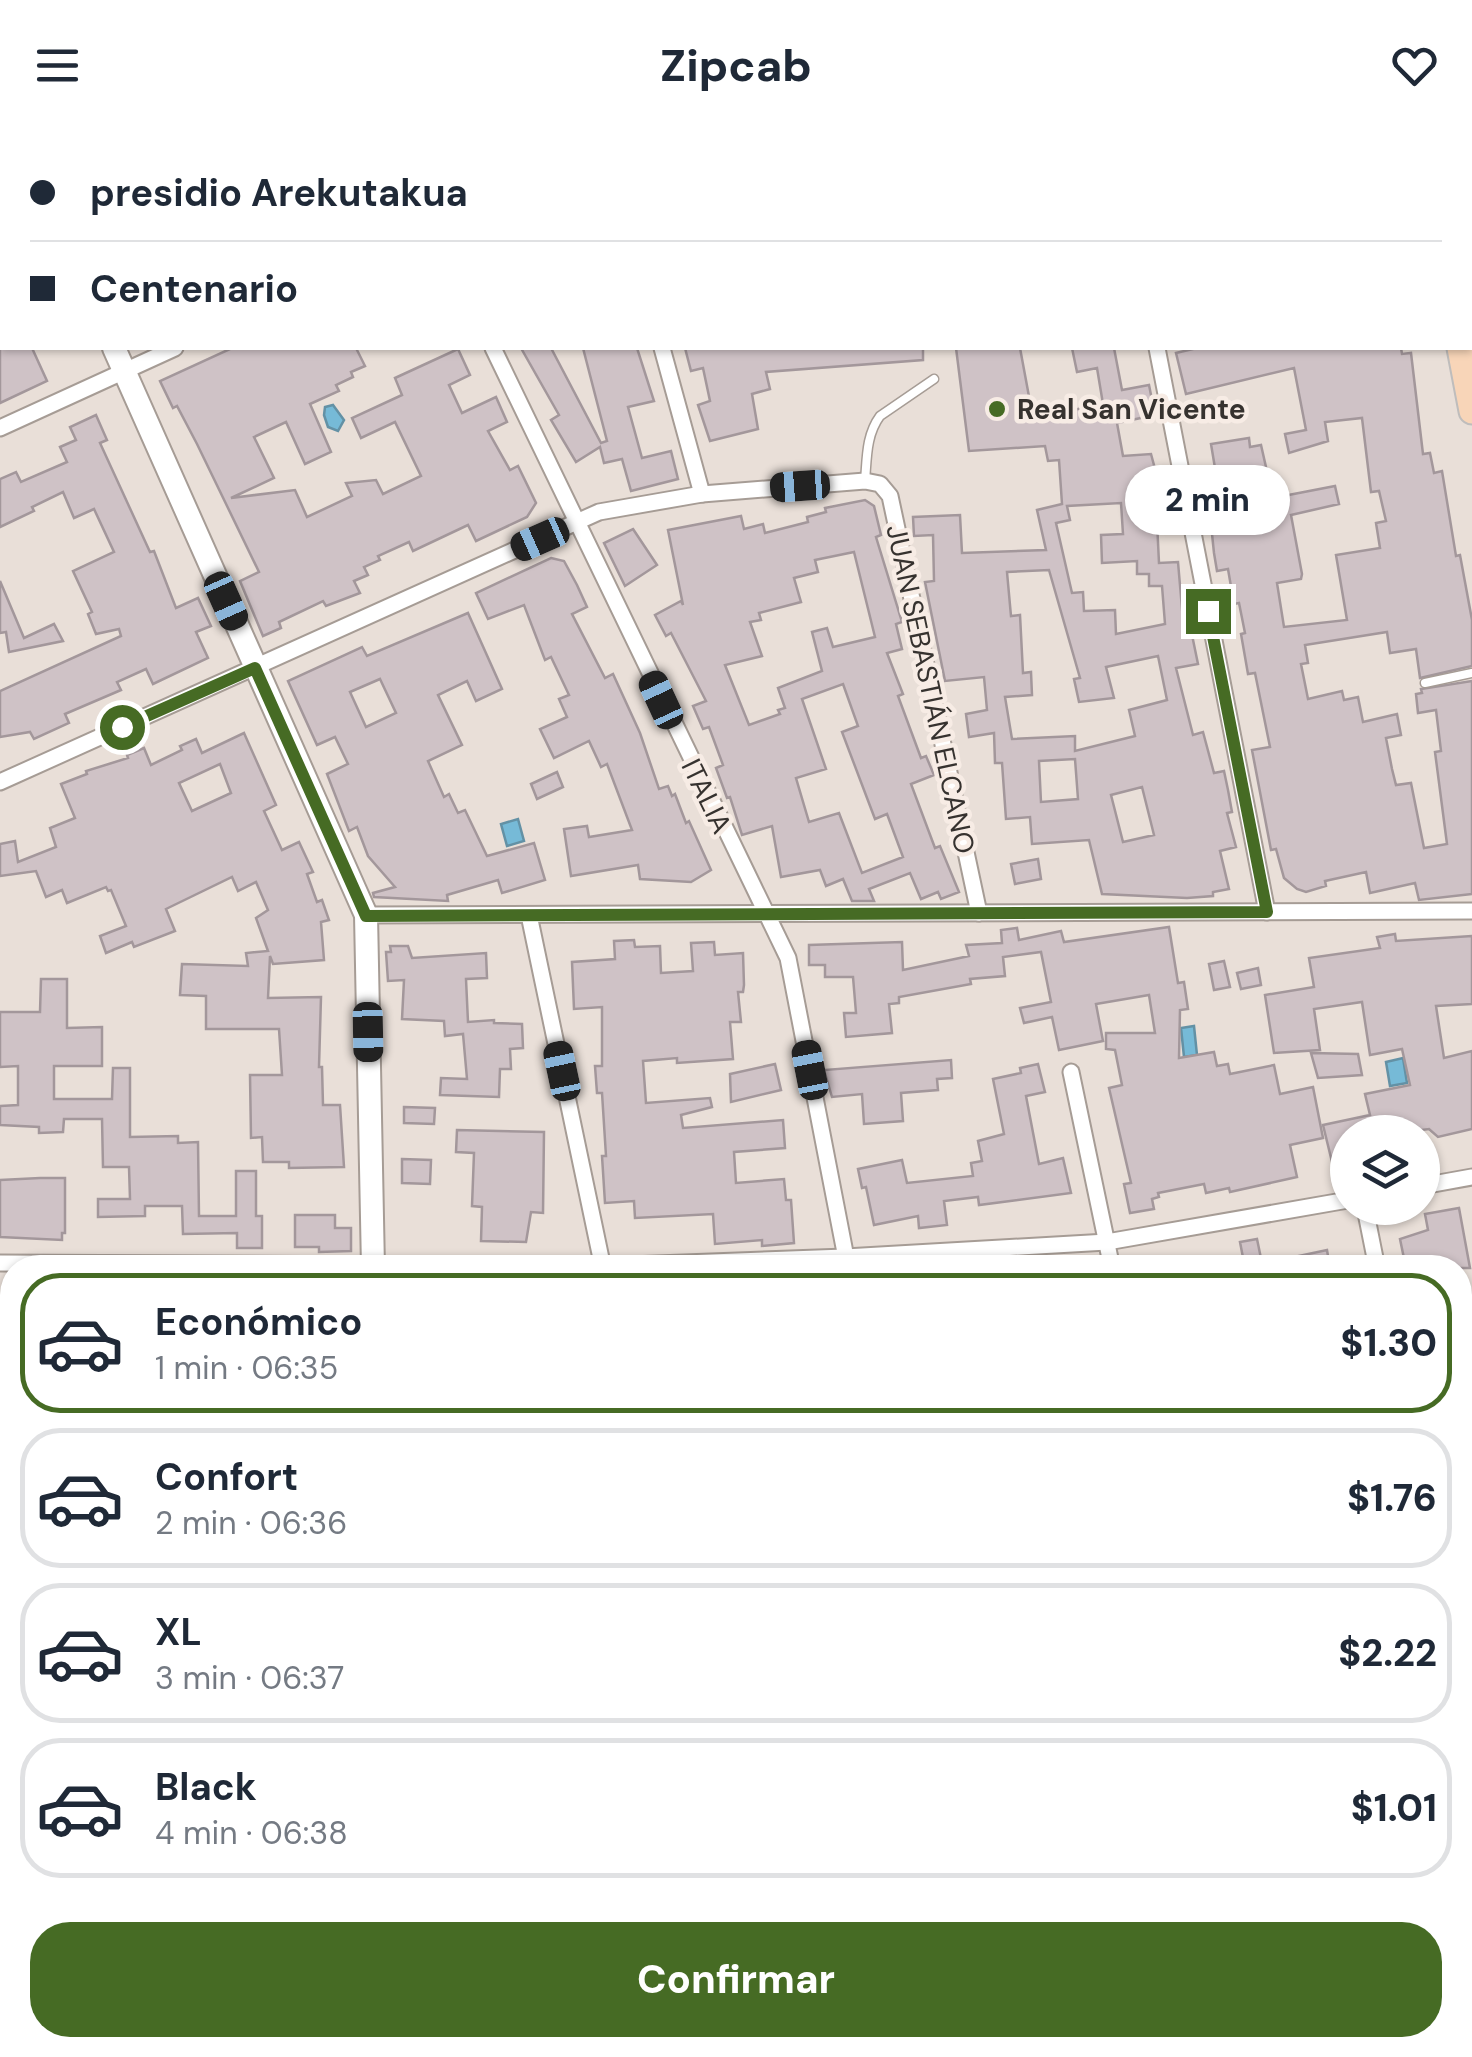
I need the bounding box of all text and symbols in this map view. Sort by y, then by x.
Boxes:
text: Zipcab [660,36,812,95]
icon: menu [30,38,85,93]
icon: heart [1387,38,1442,93]
text: presidio Arekutakua [90,168,468,218]
text: Centenario [90,264,298,314]
place label: Real San Vicente [1017,391,1246,428]
marker: Real San Vicente [986,398,1008,420]
callout: 2 min [1126,466,1290,536]
car [769,469,831,503]
text: 2 min [1165,479,1250,521]
car [506,513,574,565]
street label: JUAN SEBASTIÁN ELCANO [878,521,983,857]
car [200,567,252,635]
route end [1186,589,1231,634]
car [635,666,687,734]
route start [100,705,145,750]
street label: ITALIA [673,753,740,840]
car [352,1002,384,1062]
car [790,1038,830,1102]
car [541,1039,583,1103]
map controls [1330,1115,1440,1225]
button: layers [1330,1115,1440,1225]
text: Económico [155,1297,362,1347]
icon: car [35,1298,125,1388]
text: $1.30 [1340,1318,1437,1368]
text: 1 min · 06:35 [155,1347,338,1389]
text: Confort [155,1452,298,1502]
icon: car [35,1453,125,1543]
text: $1.76 [1347,1473,1437,1523]
text: 2 min · 06:36 [155,1502,347,1544]
text: XL [155,1607,202,1657]
icon: car [35,1608,125,1698]
text: $2.22 [1338,1628,1437,1678]
text: 3 min · 06:37 [155,1657,344,1699]
text: Black [155,1762,257,1812]
icon: car [35,1763,125,1853]
text: $1.01 [1351,1783,1437,1833]
text: 4 min · 06:38 [155,1812,348,1854]
button: Confirmar [30,1922,1442,2037]

